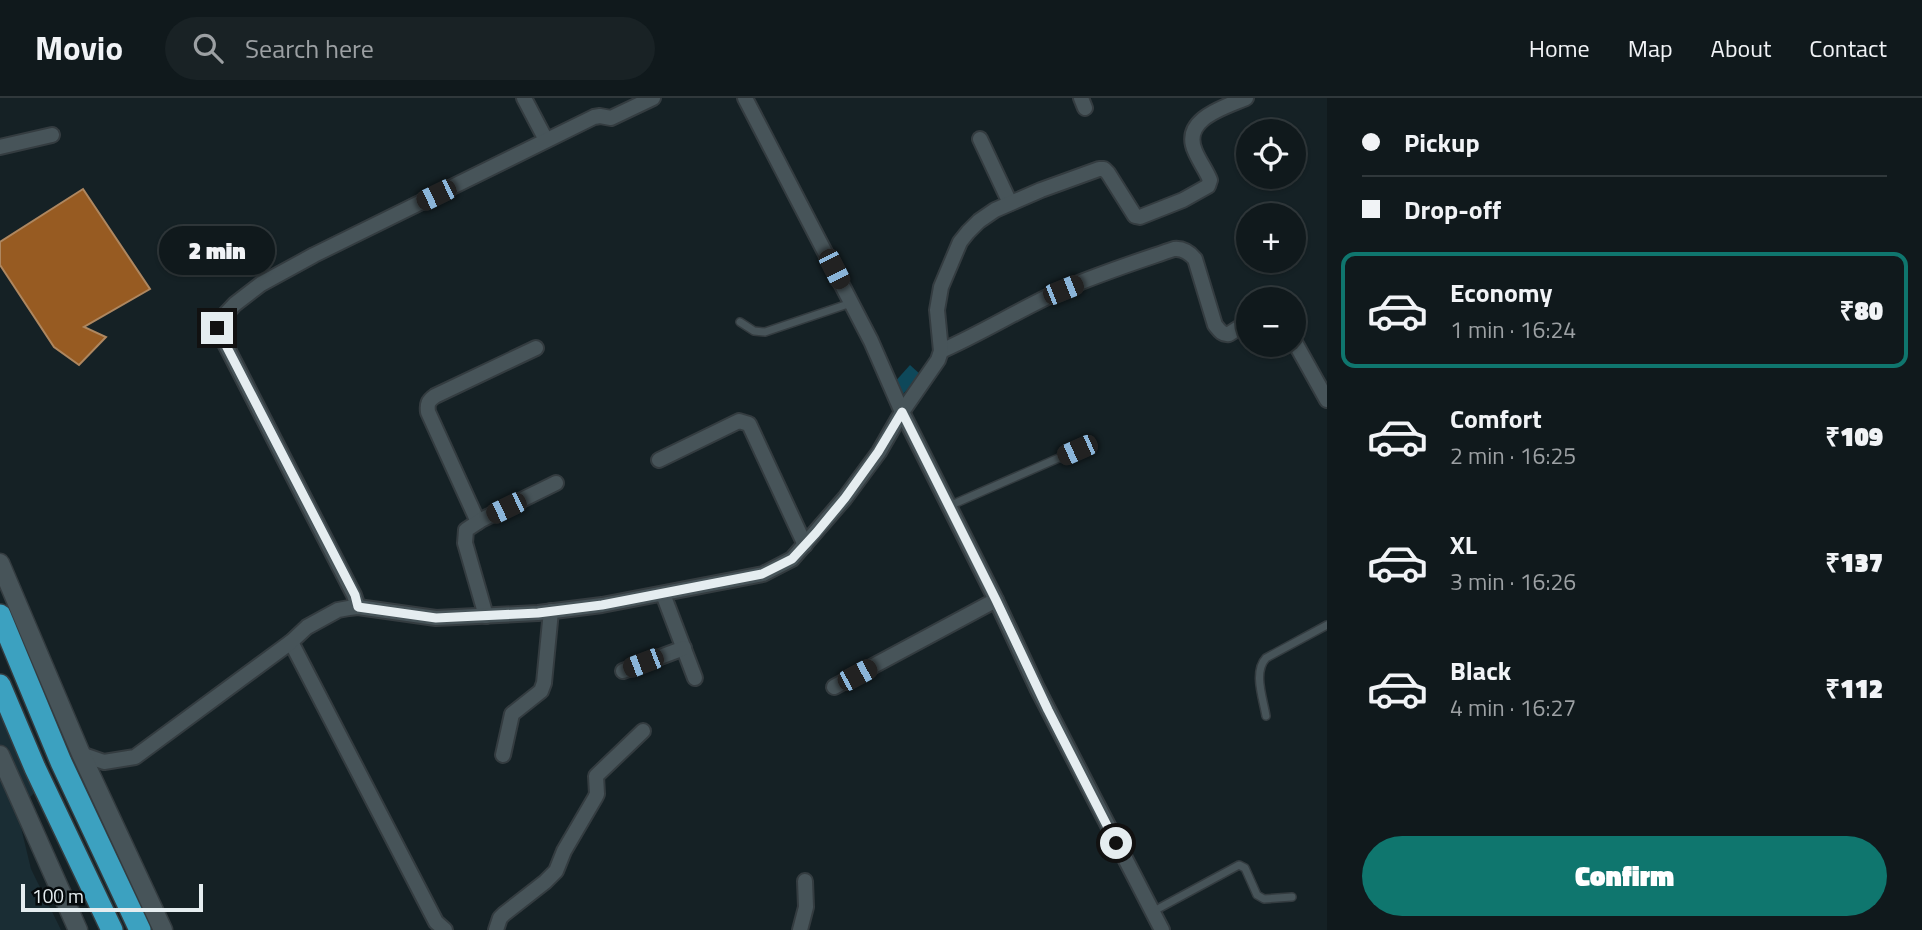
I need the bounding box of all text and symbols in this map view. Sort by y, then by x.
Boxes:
search box [165,17,655,80]
text: Movio [35,23,123,73]
icon: search [189,29,227,67]
text: Search here [245,29,374,68]
text: Home [1529,30,1590,66]
text: Map [1628,30,1673,66]
text: About [1711,30,1771,66]
text: Contact [1809,30,1887,66]
map controls [1236,119,1306,357]
button: locate [1236,119,1306,189]
text: Pickup [1404,123,1480,162]
car [413,176,460,214]
text: Drop-off [1404,190,1501,229]
button: + [1236,203,1306,273]
callout: 2 min [159,226,275,275]
text: 2 min [188,233,246,268]
car [816,246,853,292]
car [1040,272,1087,308]
text: Economy [1450,273,1552,312]
icon: car [1366,279,1429,342]
button: − [1236,287,1306,357]
text: ₹80 [1840,291,1883,330]
route end [201,312,233,344]
text: 1 min · 16:24 [1450,312,1576,347]
text: Comfort [1450,399,1542,438]
icon: car [1366,405,1429,468]
text: ₹109 [1825,417,1883,456]
car [1054,432,1101,468]
text: 2 min · 16:25 [1450,438,1576,473]
car [483,489,530,527]
text: XL [1450,525,1477,564]
icon: car [1366,531,1429,594]
text: ₹137 [1825,543,1883,582]
text: 3 min · 16:26 [1450,564,1576,599]
car [620,646,667,680]
text: Black [1450,651,1511,690]
car [834,656,881,694]
icon: car [1366,657,1429,720]
text: ₹112 [1825,669,1883,708]
text: 4 min · 16:27 [1450,690,1576,725]
route start [1100,827,1132,859]
button: Confirm [1362,836,1887,916]
scale bar [21,881,203,913]
text: 100 m [32,881,84,910]

